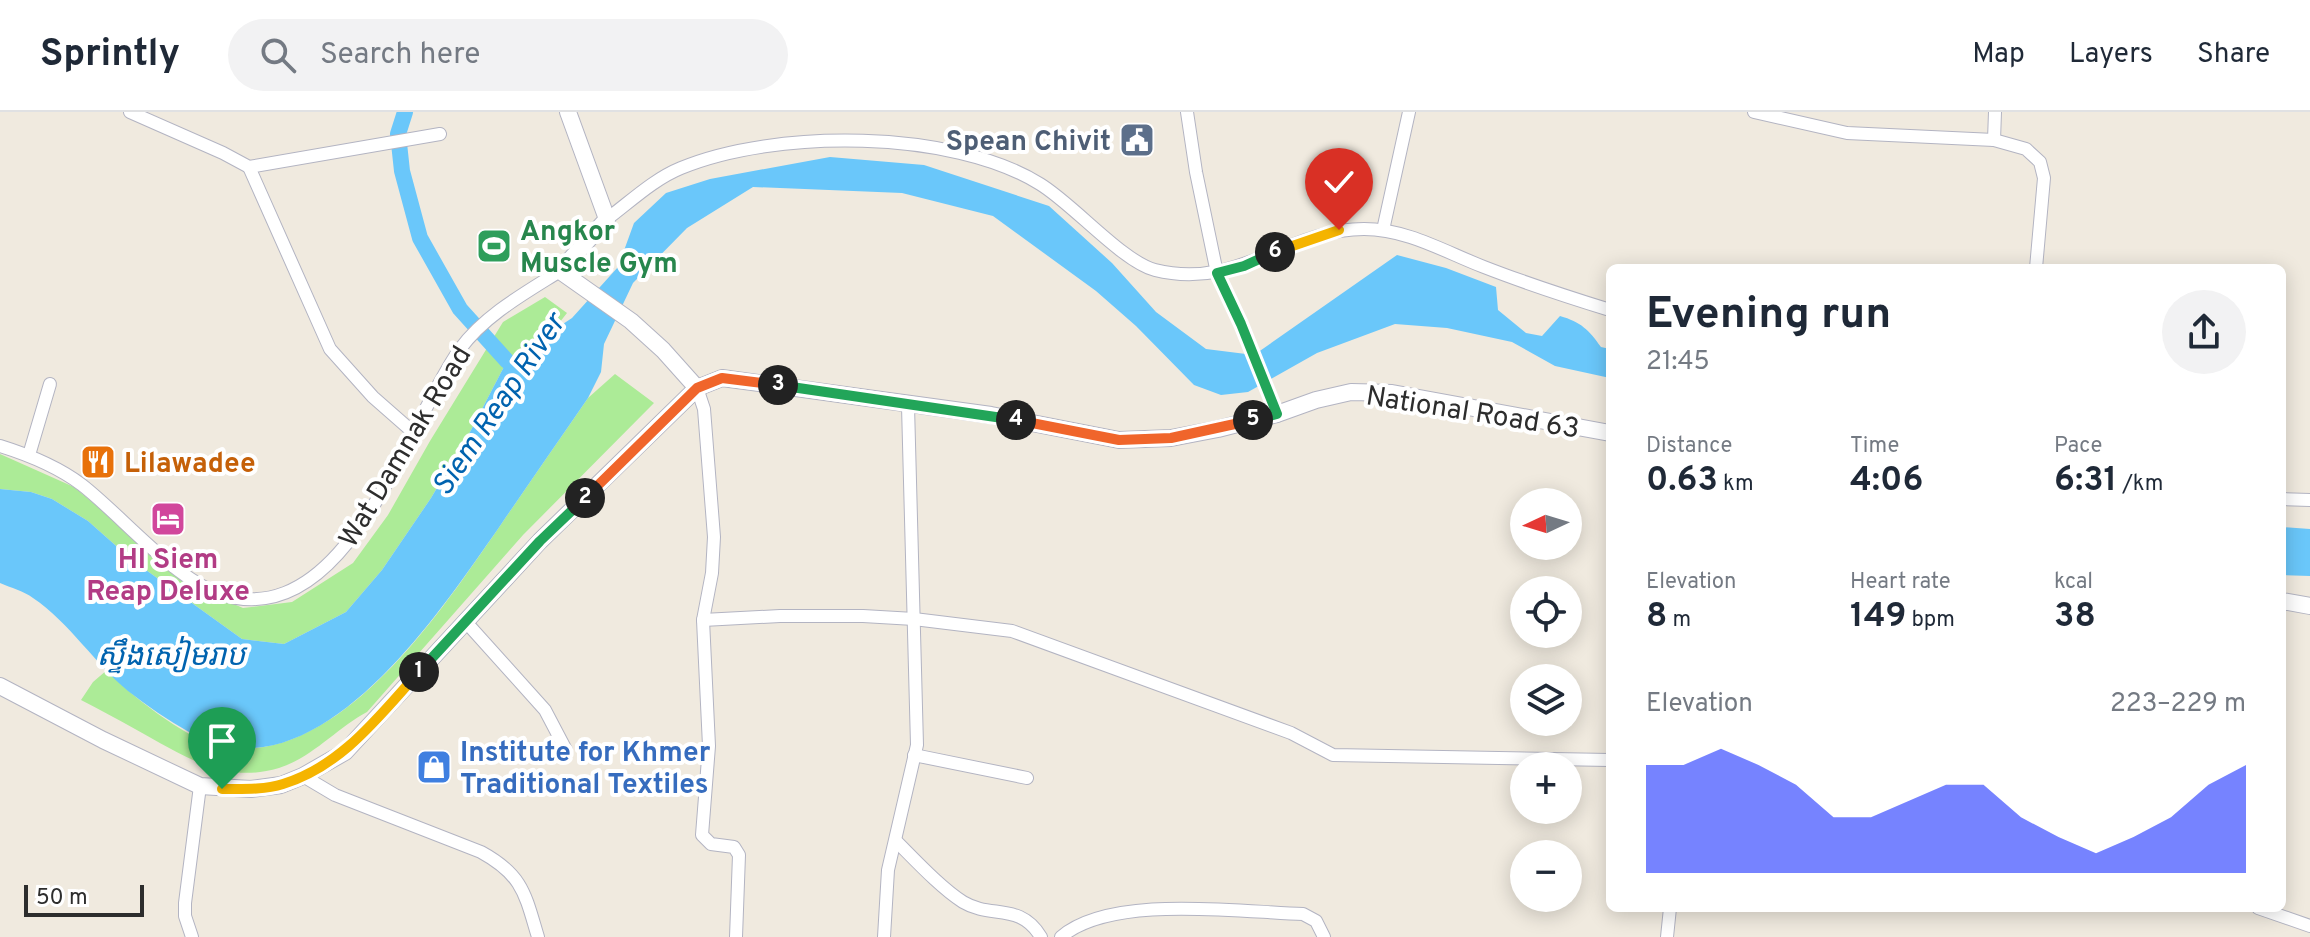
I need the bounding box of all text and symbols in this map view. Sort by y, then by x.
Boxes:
search box [228,19,788,91]
text: Sprintly [40,31,180,80]
icon: search [256,33,300,77]
text: Search here [320,37,480,74]
text: Map [1972,37,2025,73]
text: Layers [2069,37,2153,73]
text: Share [2197,37,2270,73]
public building icon: Spean Chivit [1118,121,1156,159]
place label: Spean Chivit [946,125,1111,161]
pin [1305,148,1373,230]
icon: check [1317,160,1361,204]
place label: Angkor Muscle Gym [520,215,678,283]
sports icon: Angkor Muscle Gym [475,227,513,265]
pin: 6 [1255,232,1295,272]
text: 6 [1268,238,1282,265]
text: Evening run [1646,288,1891,344]
button: share [2162,290,2246,374]
water label: Siem Reap River [425,305,576,504]
street label: Wat Damnak Road [332,340,481,555]
text: 21:45 [1646,346,1710,379]
pin: 3 [758,365,798,405]
text: 3 [771,371,785,398]
street label: National Road 63 [1363,379,1582,449]
pin: 4 [996,400,1036,440]
pin: 5 [1233,400,1273,440]
text: 4 [1009,406,1023,433]
text: 5 [1246,406,1260,433]
text: Distance [1646,433,1732,460]
text: Time [1850,433,1899,460]
text: Pace [2054,433,2102,460]
restaurant icon: Lilawadee [79,443,117,481]
place label: Lilawadee [124,447,256,483]
text: 0.63 [1646,460,1718,503]
text: 4:06 [1850,460,1923,503]
text: 6:31 [2054,460,2117,503]
text: km [1718,471,1754,498]
text: /km [2117,471,2163,498]
pin: 2 [565,478,605,518]
text: 2 [578,484,592,511]
north arrow [1510,488,1582,560]
map controls [1510,488,1582,912]
hotel icon: HI Siem Reap Deluxe [149,500,187,538]
place label: HI Siem Reap Deluxe [86,543,250,611]
text: Elevation [1646,569,1736,596]
text: Heart rate [1850,569,1951,596]
text: kcal [2054,569,2093,596]
button: locate [1510,576,1582,648]
text: 8 [1646,596,1667,639]
text: 149 [1850,596,1906,639]
text: 38 [2054,596,2096,639]
text: m [1667,607,1691,634]
text: bpm [1906,607,1955,634]
water label: ស្ទឹងសៀមរាប [97,635,248,676]
pin: 1 [399,652,439,692]
text: 1 [415,658,423,685]
button: layers [1510,664,1582,736]
text: Elevation [1646,688,1753,721]
text: 223–229 m [2110,688,2246,721]
pin [188,707,256,789]
icon: arrive [200,719,244,763]
place label: Institute for Khmer Traditional Textiles [460,736,711,804]
shop icon: Institute for Khmer Traditional Textiles [415,748,453,786]
button: + [1510,752,1582,824]
button: − [1510,840,1582,912]
scale bar [24,881,144,917]
text: 50 m [36,885,88,912]

